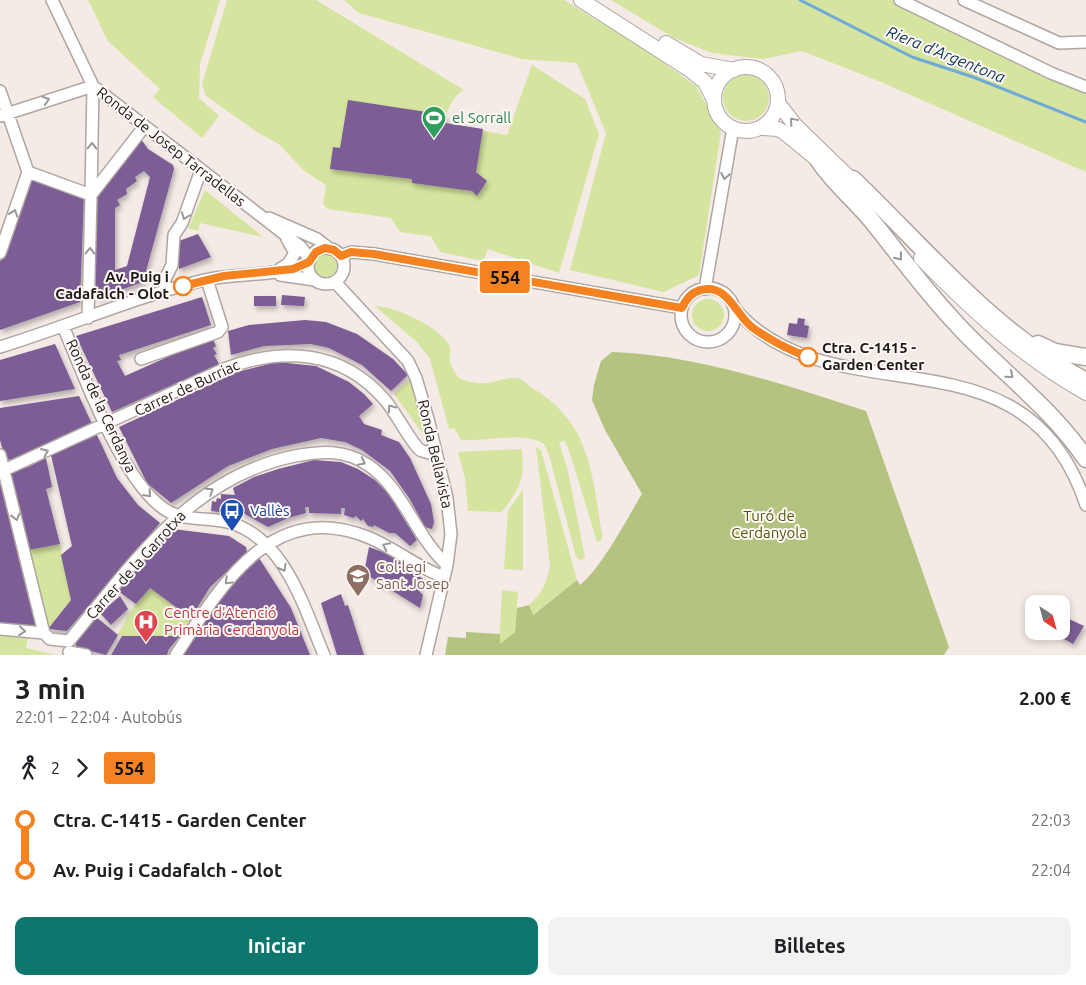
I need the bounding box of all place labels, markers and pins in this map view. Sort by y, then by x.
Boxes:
sports icon: el Sorrall [421,105,447,139]
place label: el Sorrall [452,109,511,126]
place label: Av. Puig i Cadafalch - Olot [55,268,170,302]
marker: Av. Puig i Cadafalch - Olot [173,276,193,296]
place label: Ctra. C-1415 - Garden Center [822,339,925,373]
marker: Ctra. C-1415 - Garden Center [798,347,818,367]
bus stop icon: Vallès [219,498,245,532]
place label: Vallès [250,502,290,519]
place label: Col·legi Sant Josep [376,558,449,592]
school or university icon: Col·legi Sant Josep [345,563,371,597]
place label: Centre d'Atenció Primària Cerdanyola [164,604,299,638]
hospital icon: Centre d'Atenció Primària Cerdanyola [133,609,159,643]

